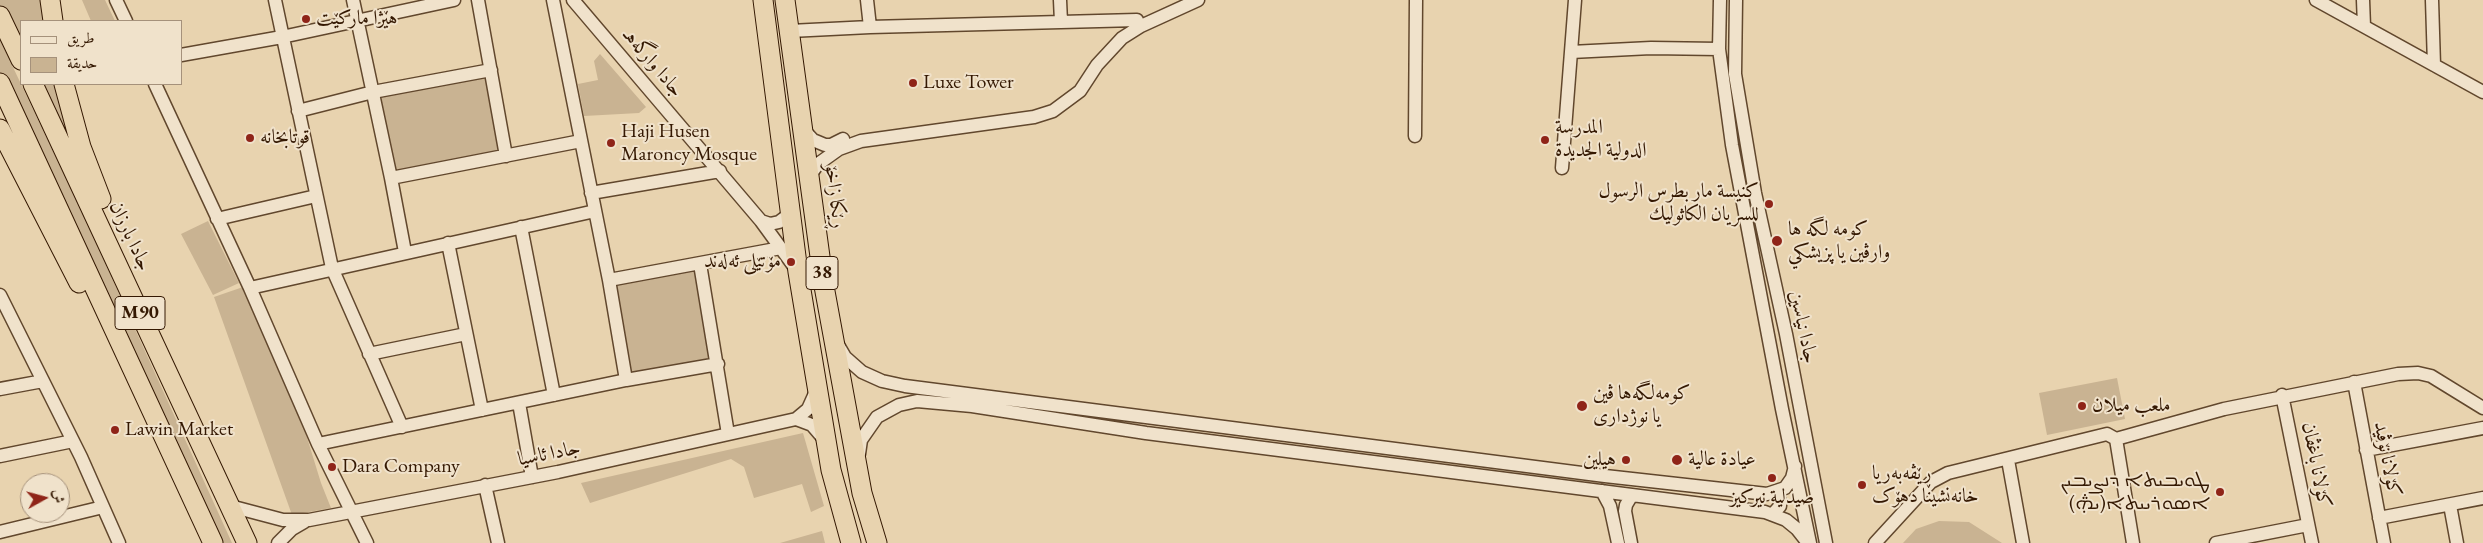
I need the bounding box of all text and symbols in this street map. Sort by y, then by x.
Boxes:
place label: هێژا ماركێت [316,7,397,31]
marker: هێژا ماركێت [300,13,312,25]
legend [20,20,182,85]
street label: جادا وارگه‌هـ [618,24,688,102]
text: طريق [67,28,94,47]
text: حديقة [67,53,97,72]
place label: Luxe Tower [923,71,1014,95]
marker: Luxe Tower [907,77,919,89]
place label: المدرسة الدولية الجديدة [1555,116,1647,163]
place label: Haji Husen Maroncy Mosque [621,120,757,167]
place label: قوتابخانه [260,126,310,150]
marker: قوتابخانه [244,132,256,144]
marker: المدرسة الدولية الجديدة [1539,134,1551,146]
marker: Haji Husen Maroncy Mosque [605,137,617,149]
street label: ڕێکا زاخۆ [819,162,851,230]
place label: كنيسة مار بطرس الرسول للسريان الكاثوليك [1598,180,1759,227]
street label: جادا بارزان [103,197,157,275]
marker: كنيسة مار بطرس الرسول للسريان الكاثوليك [1763,198,1775,210]
place label: كومه لگه ها وارڤين يا پزيشكي [1788,218,1890,265]
marker: كومه لگه ها وارڤين يا پزيشكي [1770,234,1784,248]
place label: مۆتێلی ئەلەند [704,250,781,274]
marker: مۆتێلی ئەلەند [785,256,797,268]
road number: 38 [806,256,838,290]
street label: جادا نیاسین [1784,288,1822,366]
road number: M90 [115,296,165,330]
place label: کومەلگەها ڤین یا نوژداری [1593,382,1690,429]
place label: ملعب ميلان [2092,394,2171,418]
marker: کومەلگەها ڤین یا نوژداری [1575,399,1589,413]
marker: ملعب ميلان [2076,400,2088,412]
place label: Lawin Market [125,418,233,442]
street label: کۆلانا نۆڤید [2368,419,2406,499]
street label: کۆلانا باغڤان [2296,420,2336,510]
marker: Lawin Market [109,424,121,436]
street label: جادا ئاسيا [516,436,582,472]
place label: هيلين [1583,448,1616,472]
place label: عيادة عالية [1688,448,1756,472]
marker: عيادة عالية [1670,453,1684,467]
marker: هيلين [1620,454,1632,466]
place label: Dara Company [342,455,460,479]
marker: Dara Company [326,461,338,473]
place label: ڕێڤه‌به‌ریا خانەنشينا دهۆک [1872,462,1979,509]
place label: ܛܘܝܒܝܬܐ ܕܢܨܝܒܝܢ ܐܣܘܪܝܝܬܐ(ܞ) [2061,469,2210,516]
marker: صيدلية نيركيز [1766,472,1778,484]
north arrow [20,473,70,523]
marker: ڕێڤه‌به‌ریا خانەنشينا دهۆک [1856,479,1868,491]
place label: صيدلية نيركيز [1730,486,1814,510]
marker: ܛܘܝܒܝܬܐ ܕܢܨܝܒܝܢ ܐܣܘܪܝܝܬܐ(ܞ) [2214,486,2226,498]
text: ش [49,488,69,504]

